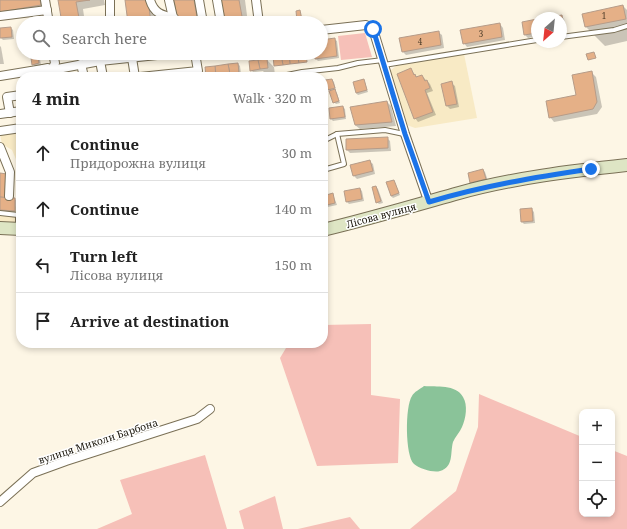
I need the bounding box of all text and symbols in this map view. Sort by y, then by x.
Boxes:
house number: 1 [602,10,606,21]
north arrow [531,12,567,48]
search box [16,16,328,60]
route start [364,20,382,38]
icon: search [30,27,52,49]
text: Search here [62,28,147,48]
house number: 3 [479,28,484,39]
house number: 4 [418,36,423,47]
text: 4 min [32,87,80,110]
text: Walk · 320 m [233,89,312,107]
text: Continue [70,134,139,154]
icon: ahead [32,142,54,164]
text: 30 m [282,144,312,162]
text: Придорожна вулиця [70,154,206,172]
route end [582,160,600,178]
icon: ahead [32,198,54,220]
text: Continue [70,199,139,219]
street label: Лісова вулиця [345,199,418,231]
text: 140 m [275,200,312,218]
text: Turn left [70,246,138,266]
icon: left [32,254,54,276]
text: 150 m [275,256,312,274]
text: Лісова вулиця [70,266,163,284]
icon: arrive [32,310,54,332]
text: Arrive at destination [70,311,229,331]
map controls [579,409,615,517]
button: + [579,409,615,445]
street label: вулиця Миколи Барбона [36,415,160,467]
button: − [579,445,615,481]
button: locate [579,481,615,517]

